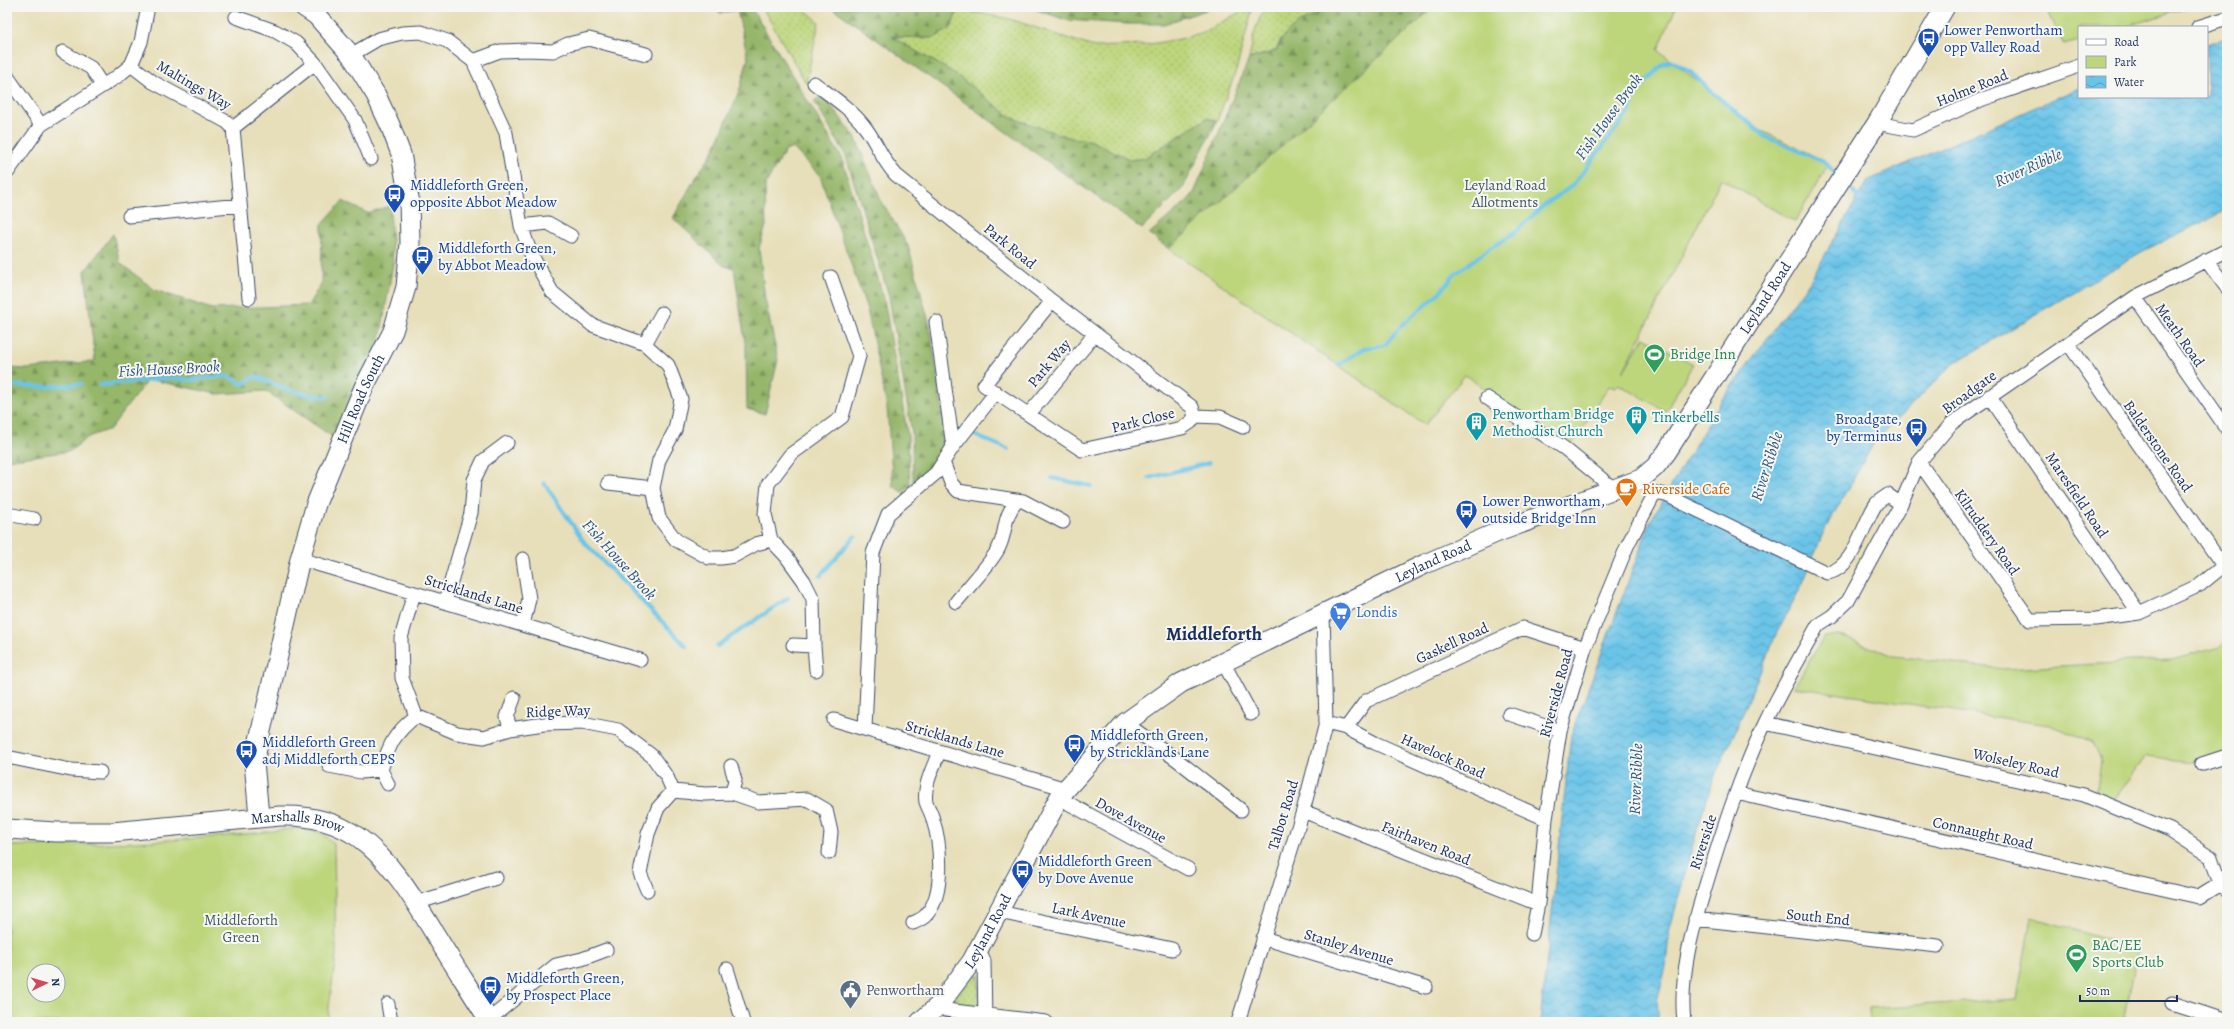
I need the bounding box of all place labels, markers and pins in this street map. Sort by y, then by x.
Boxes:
place label: Lower Penwortham opp Valley Road [1944,20,2063,57]
bus stop icon: Lower Penwortham opp Valley Road [1915,26,1941,59]
place label: Middleforth Green, opposite Abbot Meadow [410,175,557,212]
bus stop icon: Middleforth Green, opposite Abbot Meadow [382,181,408,214]
place label: Middleforth Green, by Abbot Meadow [438,238,556,275]
bus stop icon: Middleforth Green, by Abbot Meadow [410,244,436,277]
sports icon: Bridge Inn [1642,341,1668,374]
place label: Bridge Inn [1670,344,1736,364]
place label: Penwortham Bridge Methodist Church [1492,404,1615,441]
building icon: Tinkerbells [1624,404,1650,437]
place label: Tinkerbells [1652,407,1720,427]
place label: Broadgate, by Terminus [1826,409,1902,446]
building icon: Penwortham Bridge Methodist Church [1464,410,1490,443]
bus stop icon: Broadgate, by Terminus [1904,415,1930,448]
cafe icon: Riverside Cafe [1613,476,1639,509]
place label: Riverside Cafe [1642,479,1730,499]
place label: Lower Penwortham, outside Bridge Inn [1482,491,1605,528]
bus stop icon: Lower Penwortham, outside Bridge Inn [1453,497,1479,530]
supermarket icon: Londis [1327,599,1353,632]
place label: Londis [1356,602,1398,622]
place label: Middleforth Green, by Stricklands Lane [1090,725,1209,762]
bus stop icon: Middleforth Green, by Stricklands Lane [1061,731,1087,764]
place label: Middleforth Green adj Middleforth CEPS [262,732,395,769]
bus stop icon: Middleforth Green adj Middleforth CEPS [233,738,259,771]
place label: Middleforth Green by Dove Avenue [1038,851,1152,888]
bus stop icon: Middleforth Green by Dove Avenue [1009,857,1035,890]
place label: BAC/EE Sports Club [2092,935,2164,972]
sports icon: BAC/EE Sports Club [2064,941,2090,974]
place label: Middleforth Green, by Prospect Place [506,968,624,1005]
bus stop icon: Middleforth Green, by Prospect Place [477,974,503,1007]
public building icon: Penwortham [837,977,863,1010]
place label: Penwortham [866,980,945,1000]

